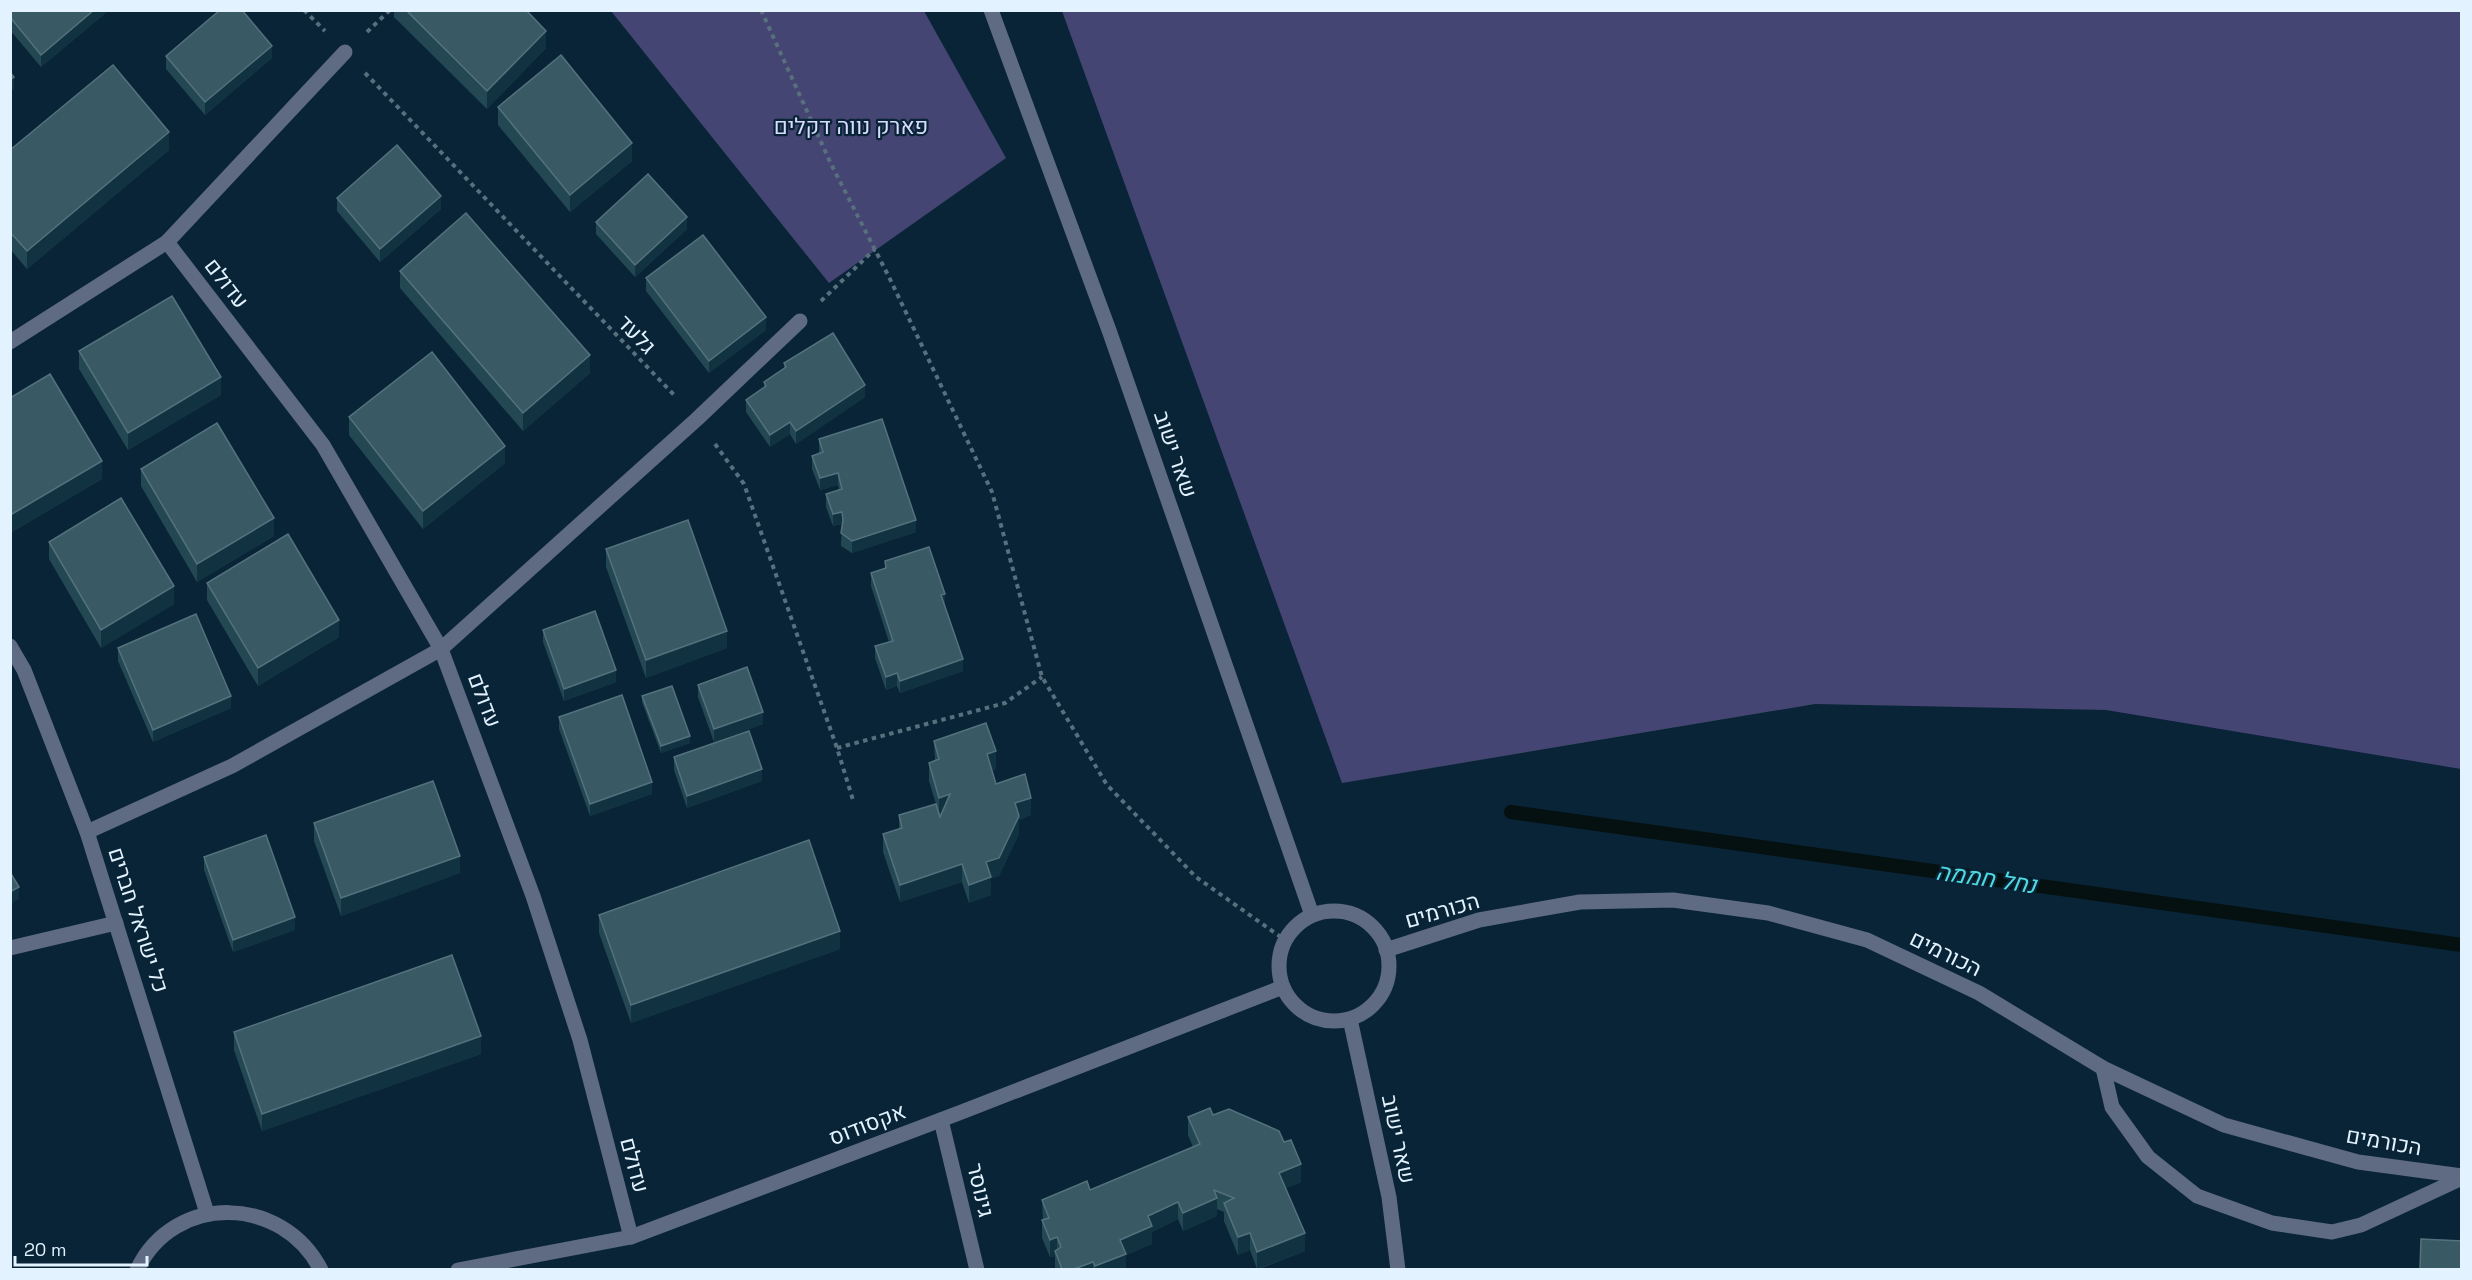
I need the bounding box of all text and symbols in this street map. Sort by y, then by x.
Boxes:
park label: פארק נווה דקלים [774,112,928,140]
street label: עדולם [199,252,255,314]
street label: גלעד [612,308,662,360]
street label: שאר ישוב [1148,407,1204,501]
street label: עדולם [462,669,508,731]
street label: כל ישראל חברים [102,844,176,996]
water label: נחל חממה [1934,856,2040,901]
street label: הכורמים [1401,886,1483,934]
street label: הכורמים [1905,924,1987,982]
street label: שאר ישוב [1376,1092,1422,1186]
street label: אקסודוס [825,1097,909,1151]
street label: הכורמים [2344,1121,2424,1161]
street label: עדולם [614,1134,656,1196]
street label: גינוסר [961,1160,1001,1220]
scale bar [15,1229,147,1267]
text: 20 m [24,1238,67,1261]

